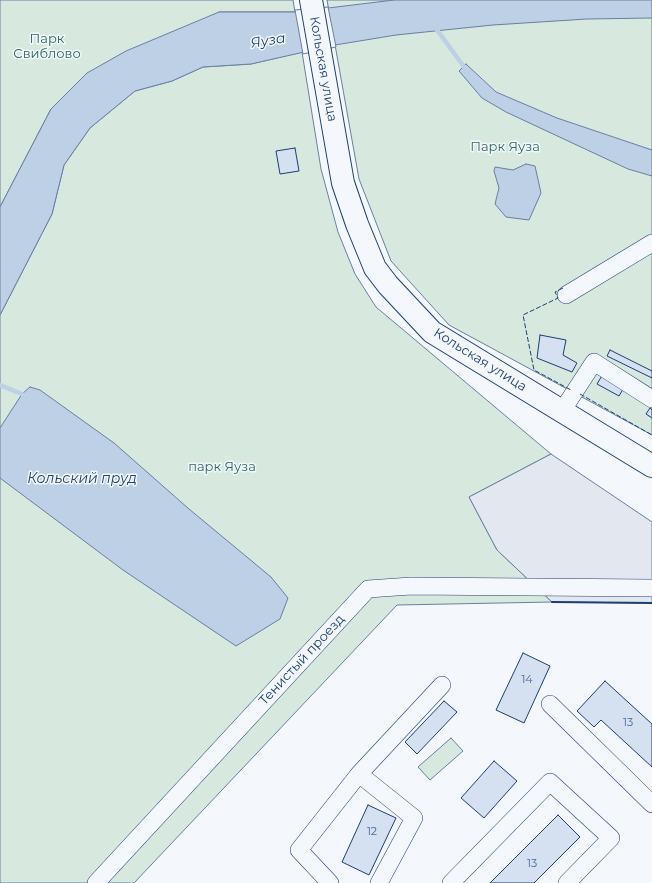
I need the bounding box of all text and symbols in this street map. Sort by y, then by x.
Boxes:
street label: Кольская улица [306,15,340,123]
water label: Яуза [249,30,287,52]
park label: Парк Свиблово [13,31,81,62]
park label: Парк Яуза [470,139,540,155]
street label: Кольская улица [431,325,529,395]
park label: парк Яуза [188,459,256,475]
water label: Кольский пруд [27,471,137,487]
street label: Тенистый проезд [256,612,348,708]
house number: 14 [521,673,533,687]
house number: 13 [623,716,633,730]
house number: 12 [367,825,377,839]
house number: 13 [527,857,537,871]

